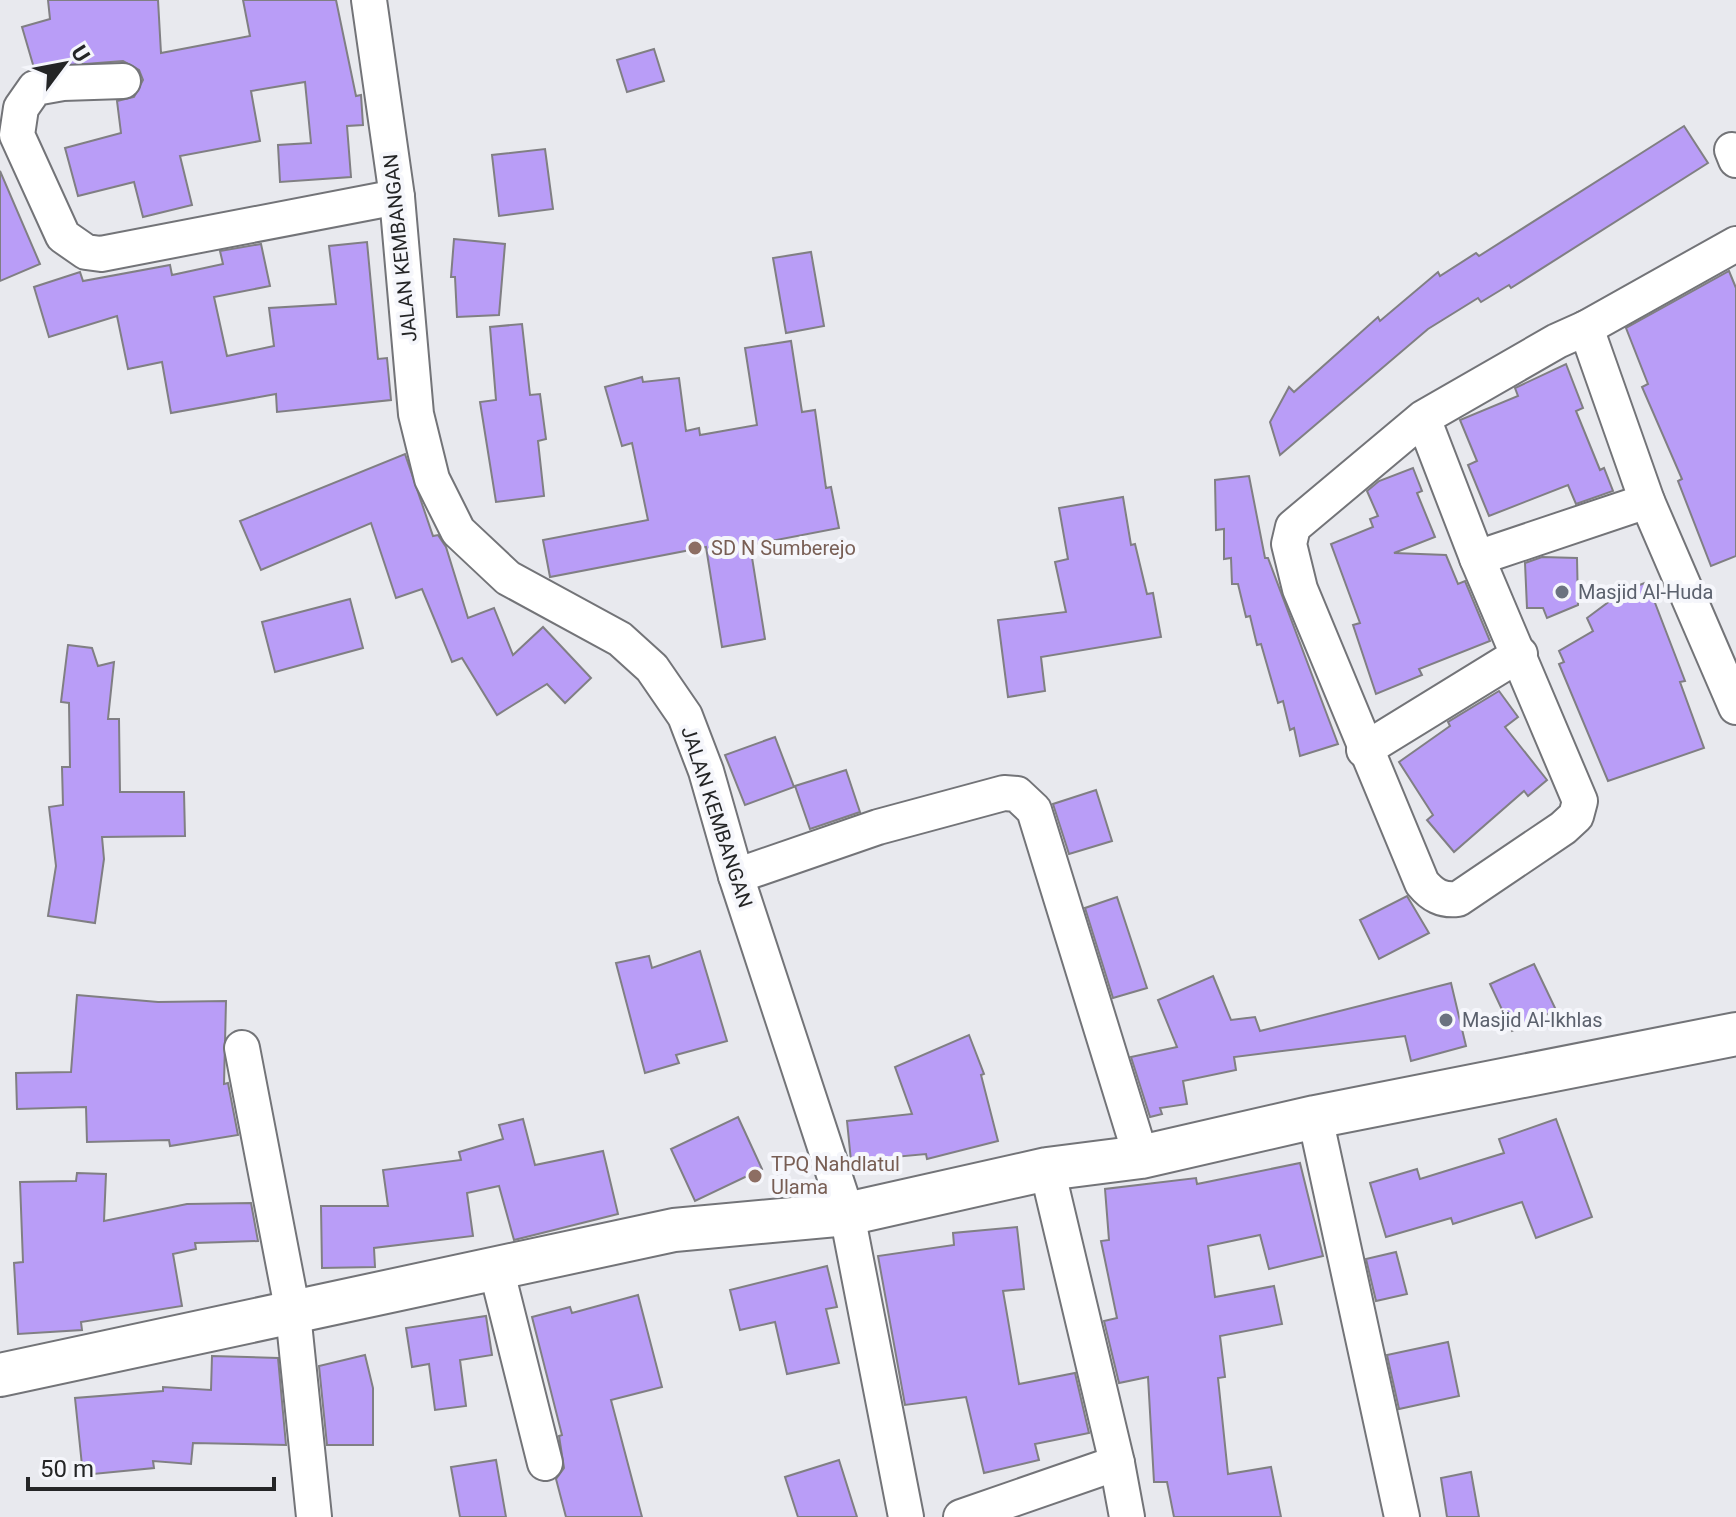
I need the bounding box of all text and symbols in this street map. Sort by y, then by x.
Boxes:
north arrow [24,24,104,104]
text: U [66,41,95,66]
street label: JALAN KEMBANGAN [378,153,422,343]
place label: SD N Sumberejo [711,536,856,560]
marker: SD N Sumberejo [686,539,704,557]
place label: Masjid Al-Huda [1578,580,1713,604]
marker: Masjid Al-Huda [1553,583,1571,601]
street label: JALAN KEMBANGAN [676,723,758,911]
place label: Masjid Al-Ikhlas [1462,1008,1603,1032]
marker: Masjid Al-Ikhlas [1437,1011,1455,1029]
place label: TPQ Nahdlatul Ulama [771,1152,900,1199]
marker: TPQ Nahdlatul Ulama [746,1167,764,1185]
scale bar [28,1441,274,1491]
text: 50 m [40,1455,94,1483]

